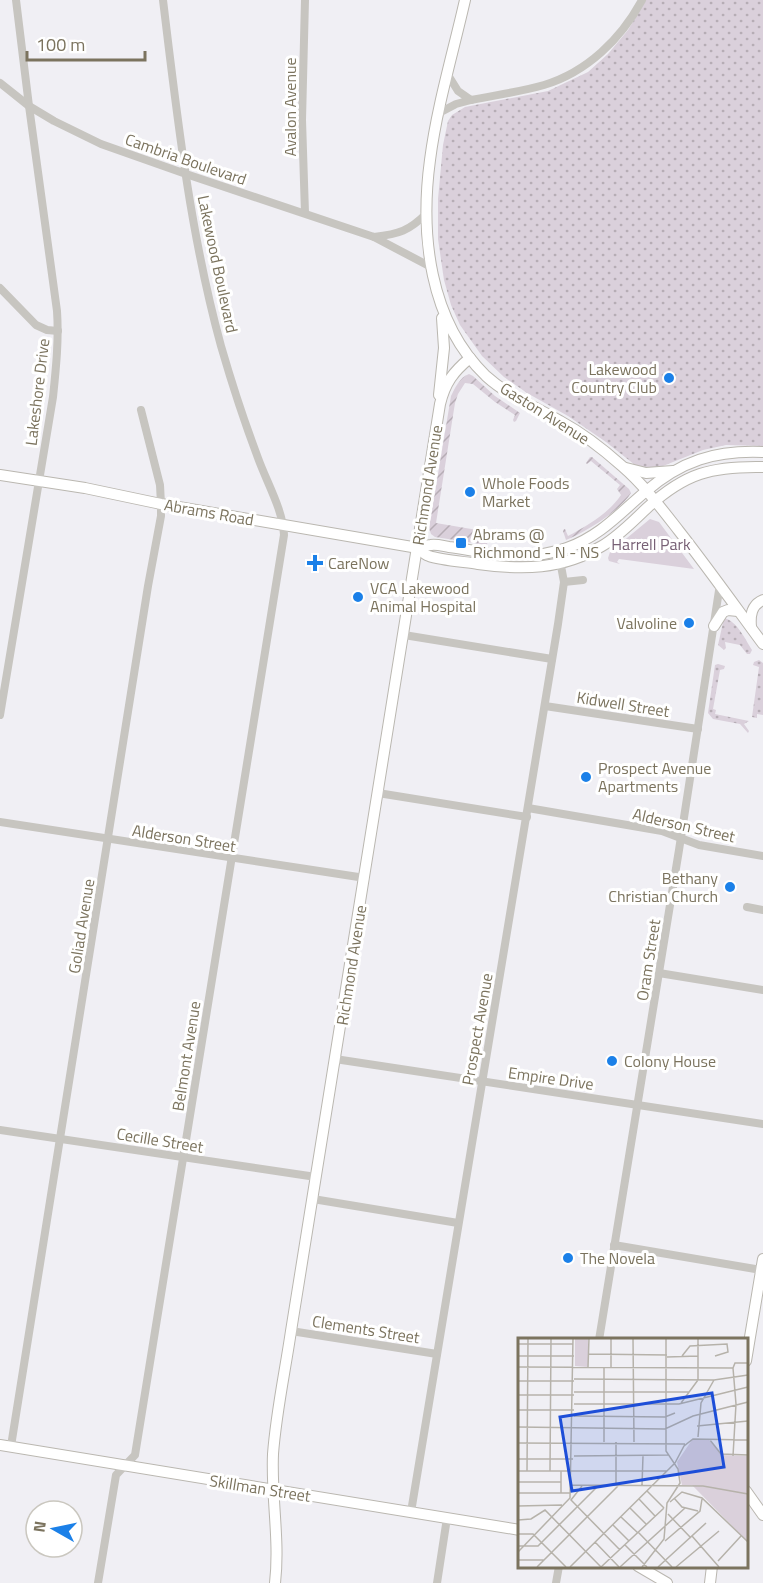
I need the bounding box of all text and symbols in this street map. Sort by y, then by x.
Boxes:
scale bar [27,24,146,62]
text: 100 m [36,31,85,58]
street label: Avalon Avenue [278,57,302,157]
street label: Cambria Boulevard [122,127,250,191]
street label: Lakewood Boulevard [192,193,244,335]
street label: Lakeshore Drive [19,337,55,447]
place label: Lakewood Country Club [571,357,657,399]
marker: Lakewood Country Club [662,371,676,385]
street label: Gaston Avenue [496,376,594,450]
street label: Richmond Avenue [406,423,448,547]
place label: Whole Foods Market [482,471,569,513]
marker: Whole Foods Market [463,485,477,499]
street label: Abrams Road [162,492,256,532]
place label: Abrams @ Richmond - N - NS [473,522,599,564]
park label: Harrell Park [611,532,691,556]
marker: Abrams @ Richmond - N - NS [454,536,468,550]
place label: CareNow [328,551,389,575]
marker: CareNow [306,554,324,572]
place label: VCA Lakewood Animal Hospital [370,576,476,618]
marker: VCA Lakewood Animal Hospital [351,590,365,604]
place label: Valvoline [617,611,677,635]
marker: Valvoline [682,616,696,630]
street label: Kidwell Street [575,685,671,723]
place label: Prospect Avenue Apartments [598,756,711,798]
marker: Prospect Avenue Apartments [579,770,593,784]
street label: Alderson Street [630,802,738,849]
street label: Alderson Street [130,818,238,858]
place label: Bethany Christian Church [608,866,718,908]
street label: Goliad Avenue [62,877,100,975]
marker: Bethany Christian Church [723,880,737,894]
street label: Richmond Avenue [330,903,372,1027]
street label: Oram Street [630,917,666,1003]
street label: Prospect Avenue [455,971,499,1087]
street label: Belmont Avenue [165,999,207,1113]
place label: Colony House [624,1049,716,1073]
marker: Colony House [605,1054,619,1068]
street label: Empire Drive [507,1060,595,1096]
street label: Cecille Street [115,1121,205,1159]
place label: The Novela [580,1246,655,1270]
marker: The Novela [561,1251,575,1265]
street label: Clements Street [311,1309,422,1349]
inset map [518,1338,748,1568]
street label: Skillman Street [208,1468,313,1508]
north arrow [24,1499,84,1559]
text: N [26,1519,52,1534]

